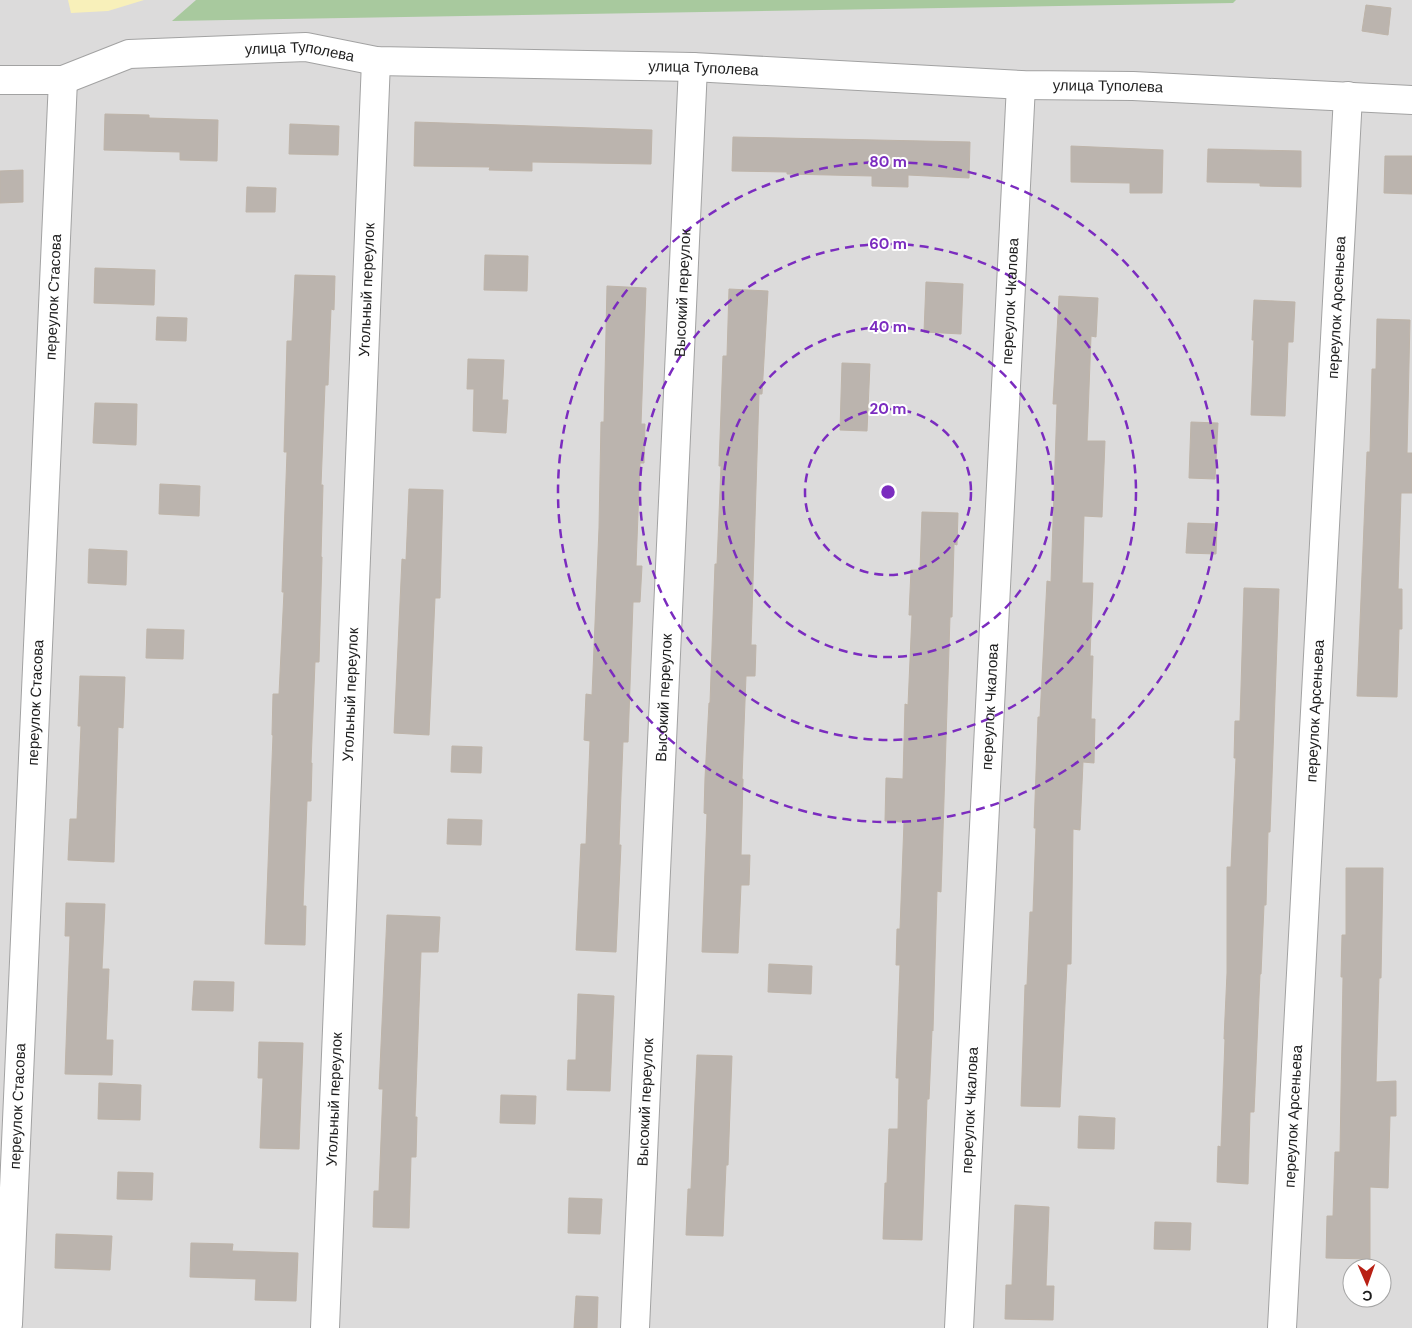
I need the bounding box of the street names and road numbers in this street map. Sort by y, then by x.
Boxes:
street label: улица Туполева [244,37,357,67]
street label: улица Туполева [648,56,760,81]
street label: улица Туполева [1053,75,1164,98]
street label: Угольный переулок [354,222,379,357]
street label: Высокий переулок [670,228,696,358]
street label: переулок Стасова [41,233,66,360]
street label: переулок Арсеньева [1323,235,1351,379]
street label: переулок Чкалова [997,237,1023,365]
street label: Угольный переулок [338,627,363,762]
street label: Высокий переулок [651,633,677,762]
street label: переулок Арсеньева [1301,638,1329,783]
street label: переулок Стасова [23,639,48,766]
street label: переулок Чкалова [977,642,1003,771]
street label: Угольный переулок [322,1031,347,1167]
street label: Высокий переулок [632,1037,658,1167]
street label: переулок Стасова [5,1042,30,1170]
street label: переулок Арсеньева [1280,1044,1307,1188]
street label: переулок Чкалова [957,1046,983,1174]

